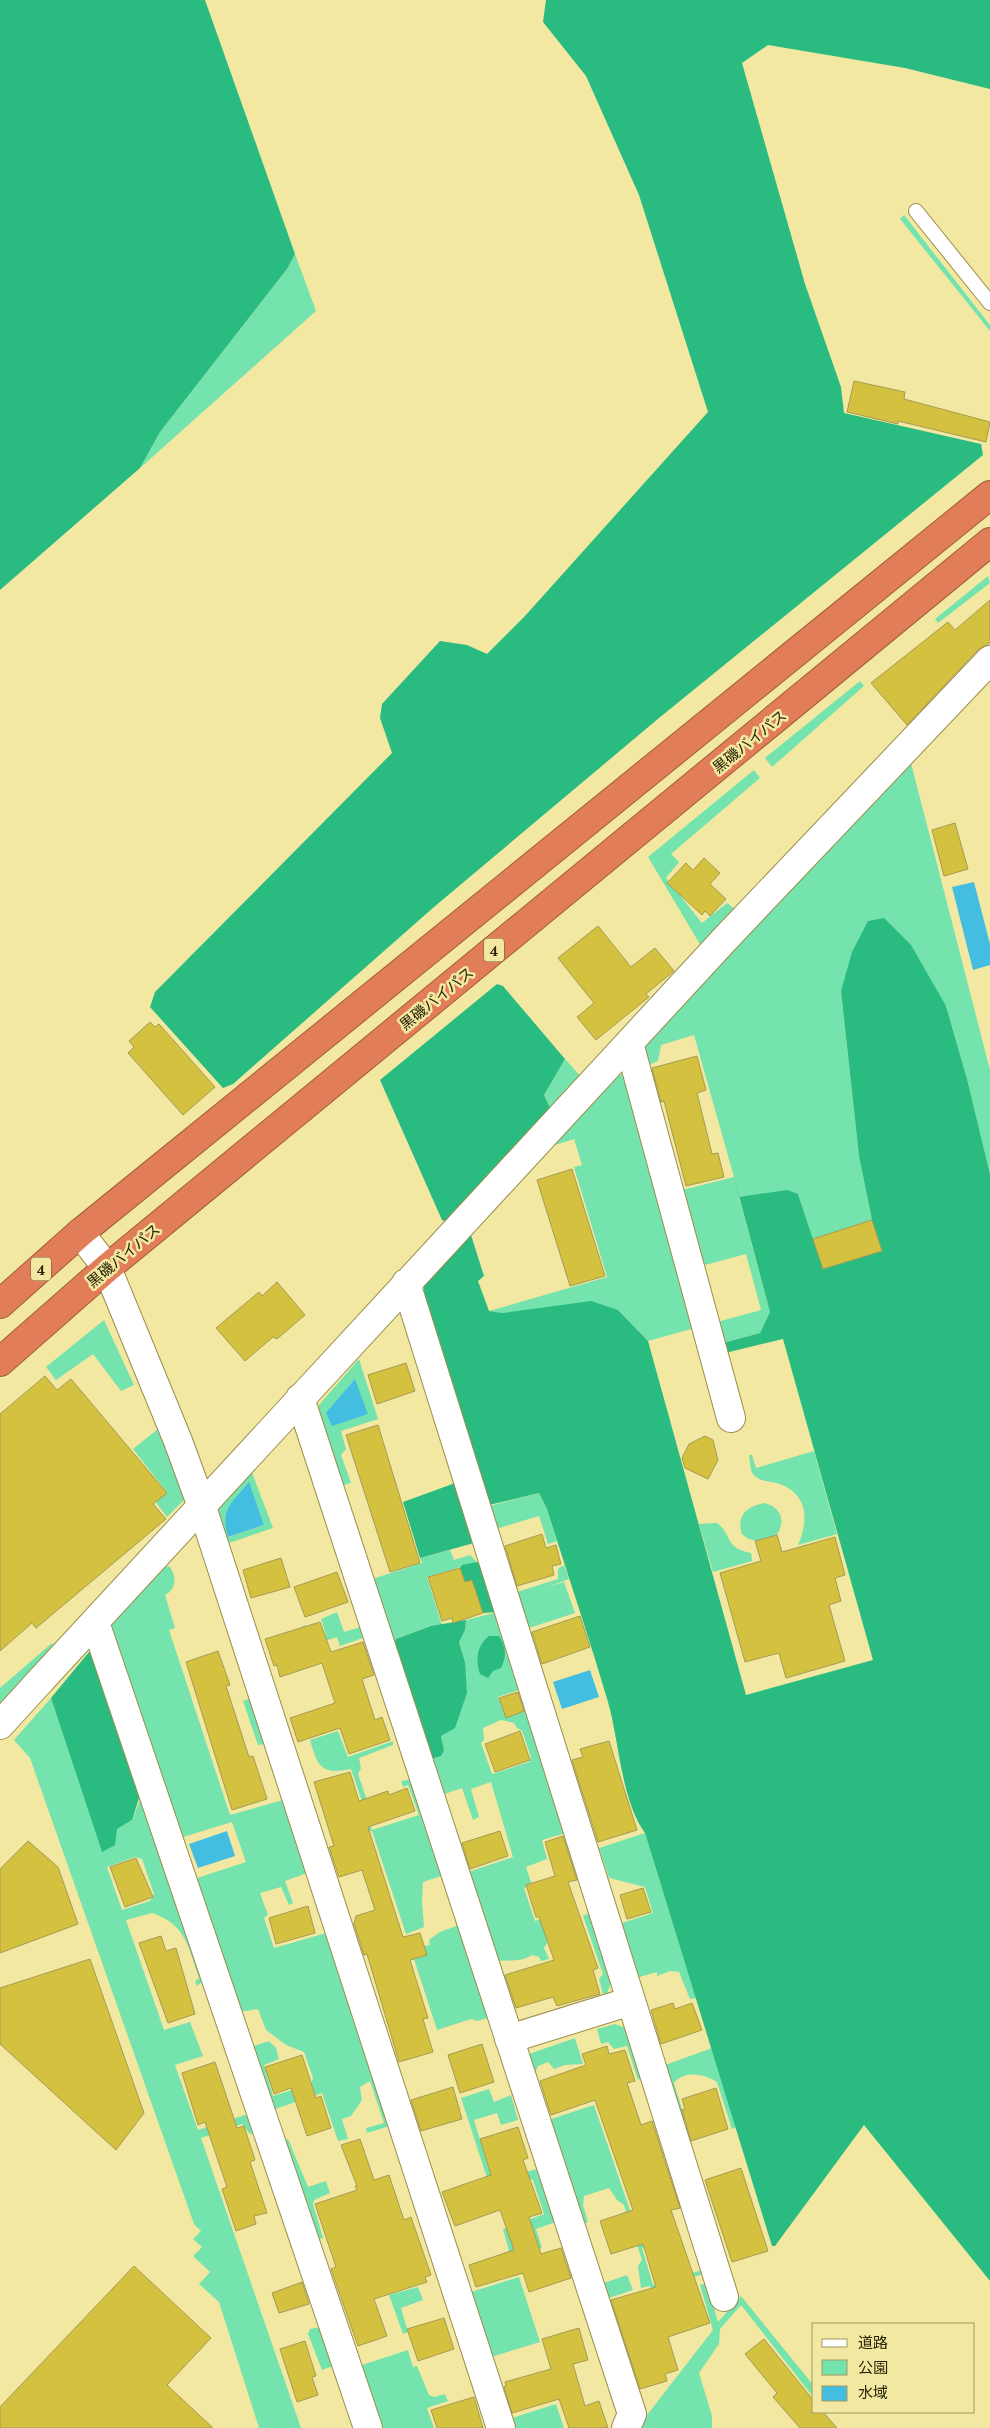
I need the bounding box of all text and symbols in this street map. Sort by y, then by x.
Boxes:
street label: 黒磯バイパス [708,705,790,777]
road number: 4 [484,938,504,962]
street label: 黒磯バイパス [395,962,477,1034]
street label: 黒磯バイパス [82,1219,164,1291]
road number: 4 [31,1258,51,1280]
legend [812,2323,975,2413]
text: 道路 [858,2332,888,2352]
text: 公園 [858,2357,888,2377]
text: 水域 [858,2382,888,2402]

